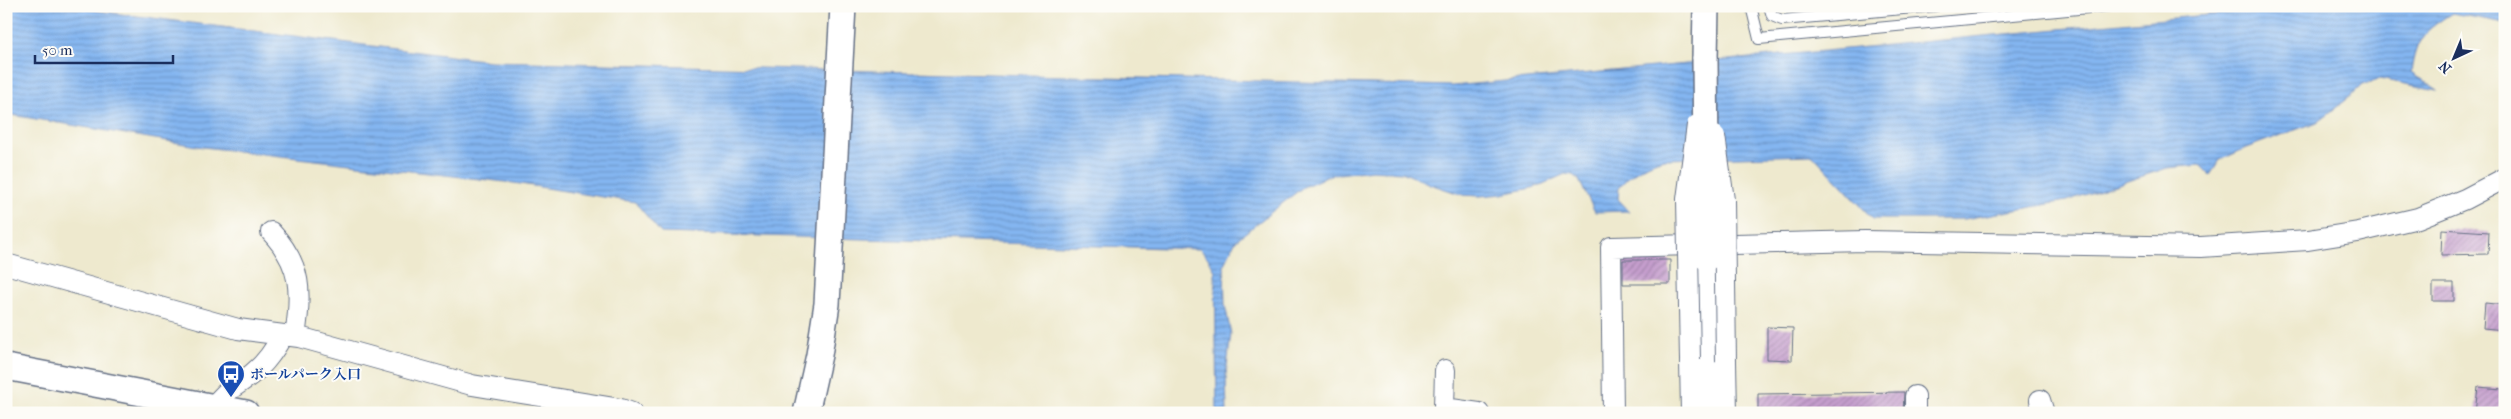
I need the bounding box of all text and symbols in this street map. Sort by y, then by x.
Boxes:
scale bar [35,32,172,64]
north arrow [2428,32,2478,82]
text: 50 m [42,41,73,59]
text: N [2435,57,2455,77]
bus stop icon: ボールパーク入口 [216,359,246,398]
place label: ボールパーク入口 [250,366,361,383]

